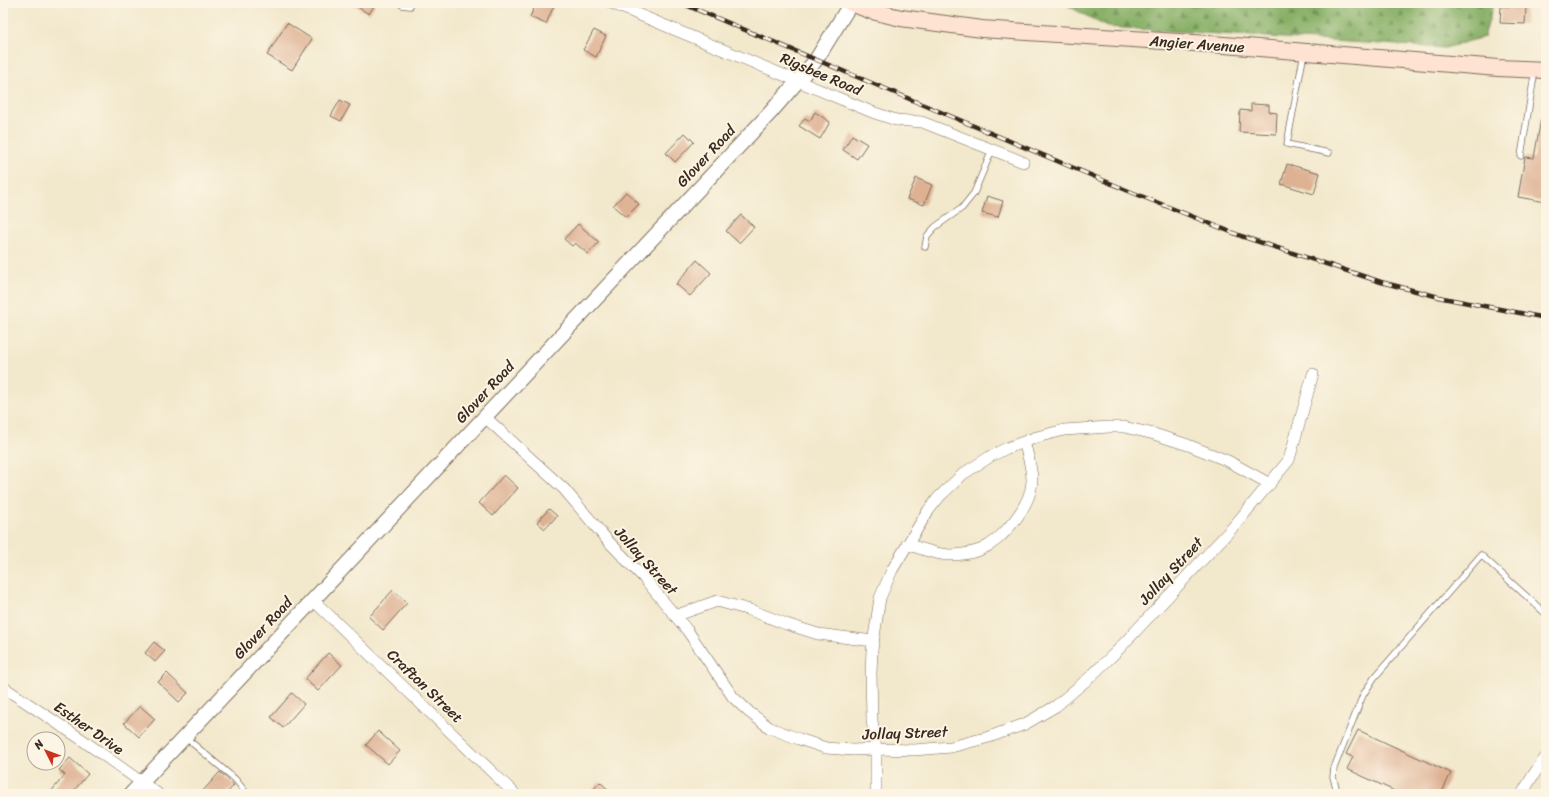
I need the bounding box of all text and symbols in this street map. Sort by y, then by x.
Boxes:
street label: Angier Avenue [1148,28,1246,60]
street label: Rigsbee Road [776,45,867,103]
street label: Glover Road [670,118,743,193]
street label: Glover Road [449,354,522,429]
street label: Jollay Street [607,520,685,602]
street label: Jollay Street [1132,530,1210,612]
street label: Glover Road [227,590,300,665]
street label: Crafton Street [381,642,470,730]
street label: Esther Drive [48,694,130,762]
street label: Jollay Street [861,718,949,748]
north arrow [26,731,66,771]
text: N [29,735,49,755]

